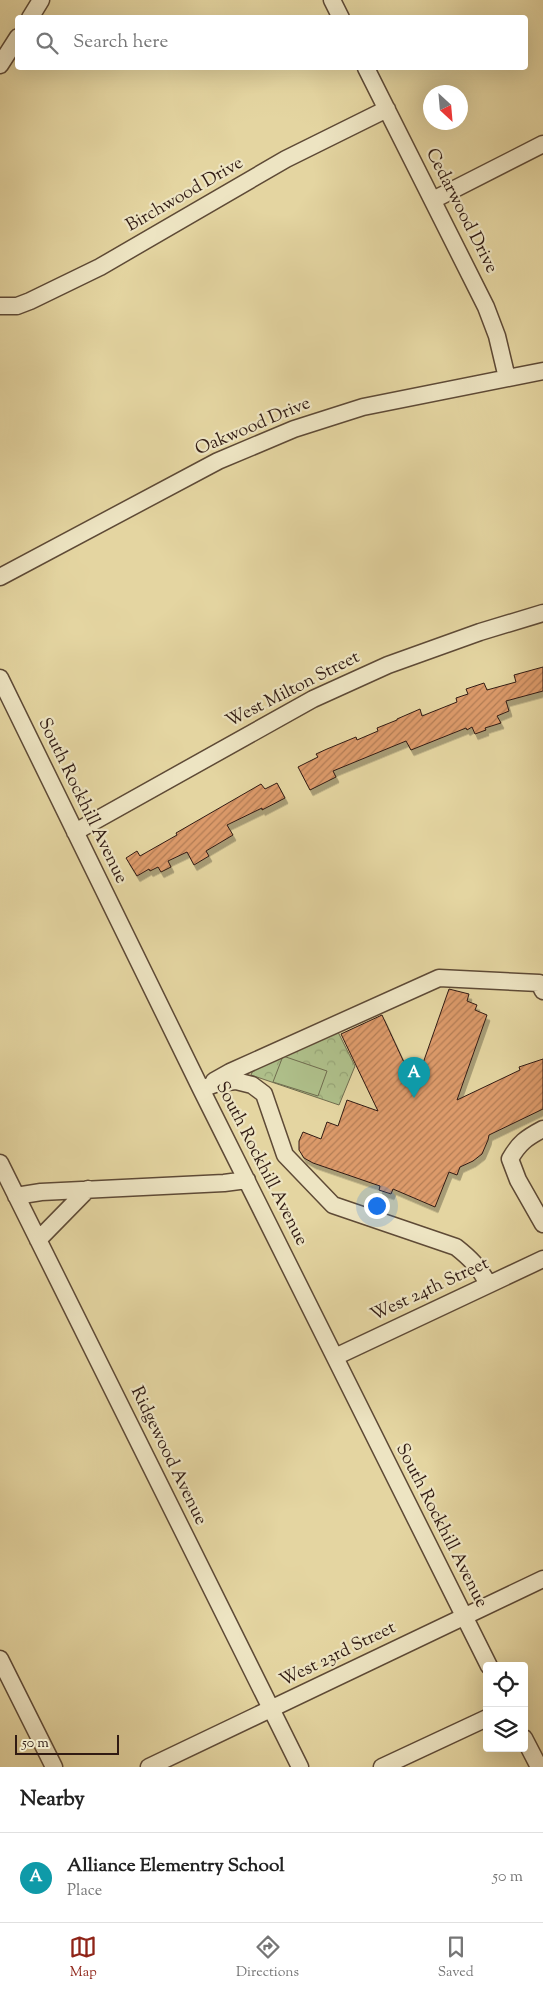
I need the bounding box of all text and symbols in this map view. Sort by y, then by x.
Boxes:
search box [15,15,528,70]
icon: search [33,29,61,57]
text: Search here [73,29,168,56]
north arrow [423,85,468,130]
street label: Cedarwood Drive [418,144,504,278]
street label: Birchwood Drive [122,151,248,239]
street label: Oakwood Drive [191,391,315,463]
street label: West Milton Street [222,645,364,735]
street label: South Rockhill Avenue [31,714,133,888]
pin: A [398,1057,430,1098]
street label: South Rockhill Avenue [208,1077,314,1251]
your location [364,1193,390,1219]
street label: West 24th Street [366,1251,494,1329]
street label: Ridgewood Avenue [123,1382,213,1530]
street label: South Rockhill Avenue [388,1439,494,1613]
street label: West 23rd Street [275,1616,401,1694]
map controls [483,1662,528,1752]
button: locate [483,1662,528,1707]
button: layers [483,1707,528,1752]
scale bar [15,1732,119,1755]
text: 50 m [22,1734,49,1754]
text: Nearby [20,1785,85,1815]
text: Alliance Elementry School [67,1853,284,1880]
text: A [30,1866,43,1889]
text: 50 m [492,1866,523,1889]
text: Place [67,1880,102,1903]
tab: Map [69,1933,97,1983]
tab: Directions [236,1933,299,1983]
tab: Saved [438,1933,474,1983]

